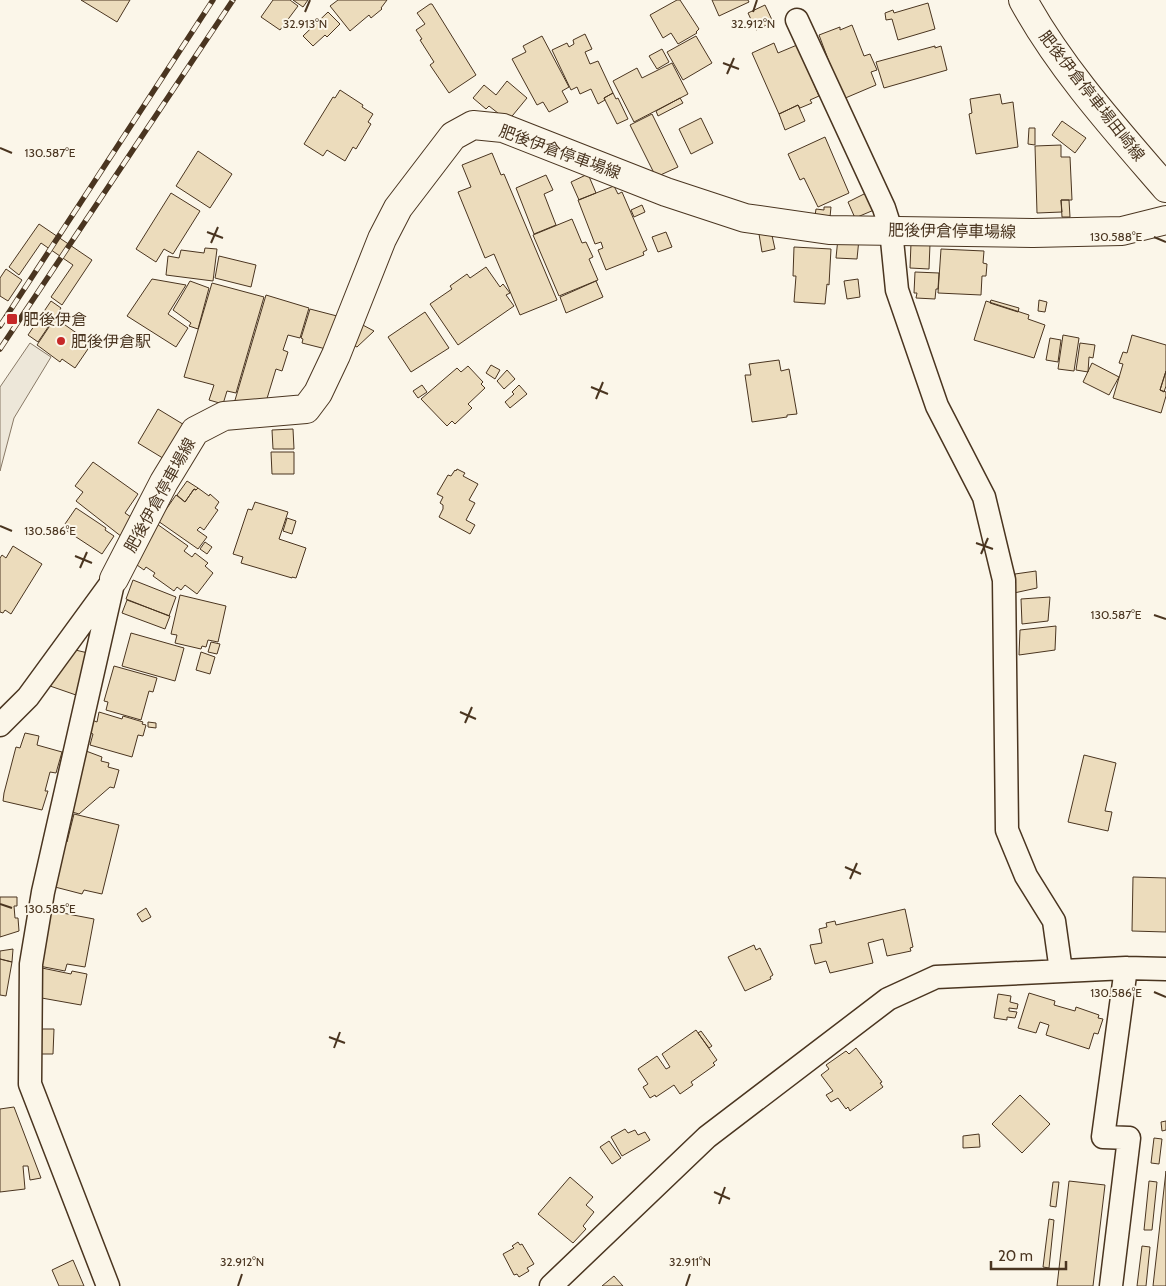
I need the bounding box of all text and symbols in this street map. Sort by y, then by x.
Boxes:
text: 32.913°N [283,16,327,31]
text: 32.912°N [731,16,775,31]
street label: 肥後伊倉停車場田崎線 [1035,27,1149,165]
street label: 肥後伊倉停車場線 [497,121,623,183]
text: 130.587°E [24,145,76,160]
street label: 肥後伊倉停車場線 [888,220,1016,242]
text: 130.588°E [1090,229,1142,244]
place label: 肥後伊倉 [23,310,87,329]
marker: 肥後伊倉 [5,312,19,326]
place label: 肥後伊倉駅 [71,332,151,351]
marker: 肥後伊倉駅 [55,335,67,347]
street label: 肥後伊倉停車場線 [121,434,199,556]
text: 130.586°E [24,523,76,538]
text: 130.587°E [1090,607,1142,622]
text: 130.585°E [24,901,76,916]
text: 130.586°E [1090,985,1142,1000]
scale bar [991,1238,1066,1270]
text: 20 m [998,1247,1033,1265]
text: 32.912°N [220,1254,264,1269]
text: 32.911°N [669,1254,711,1269]

